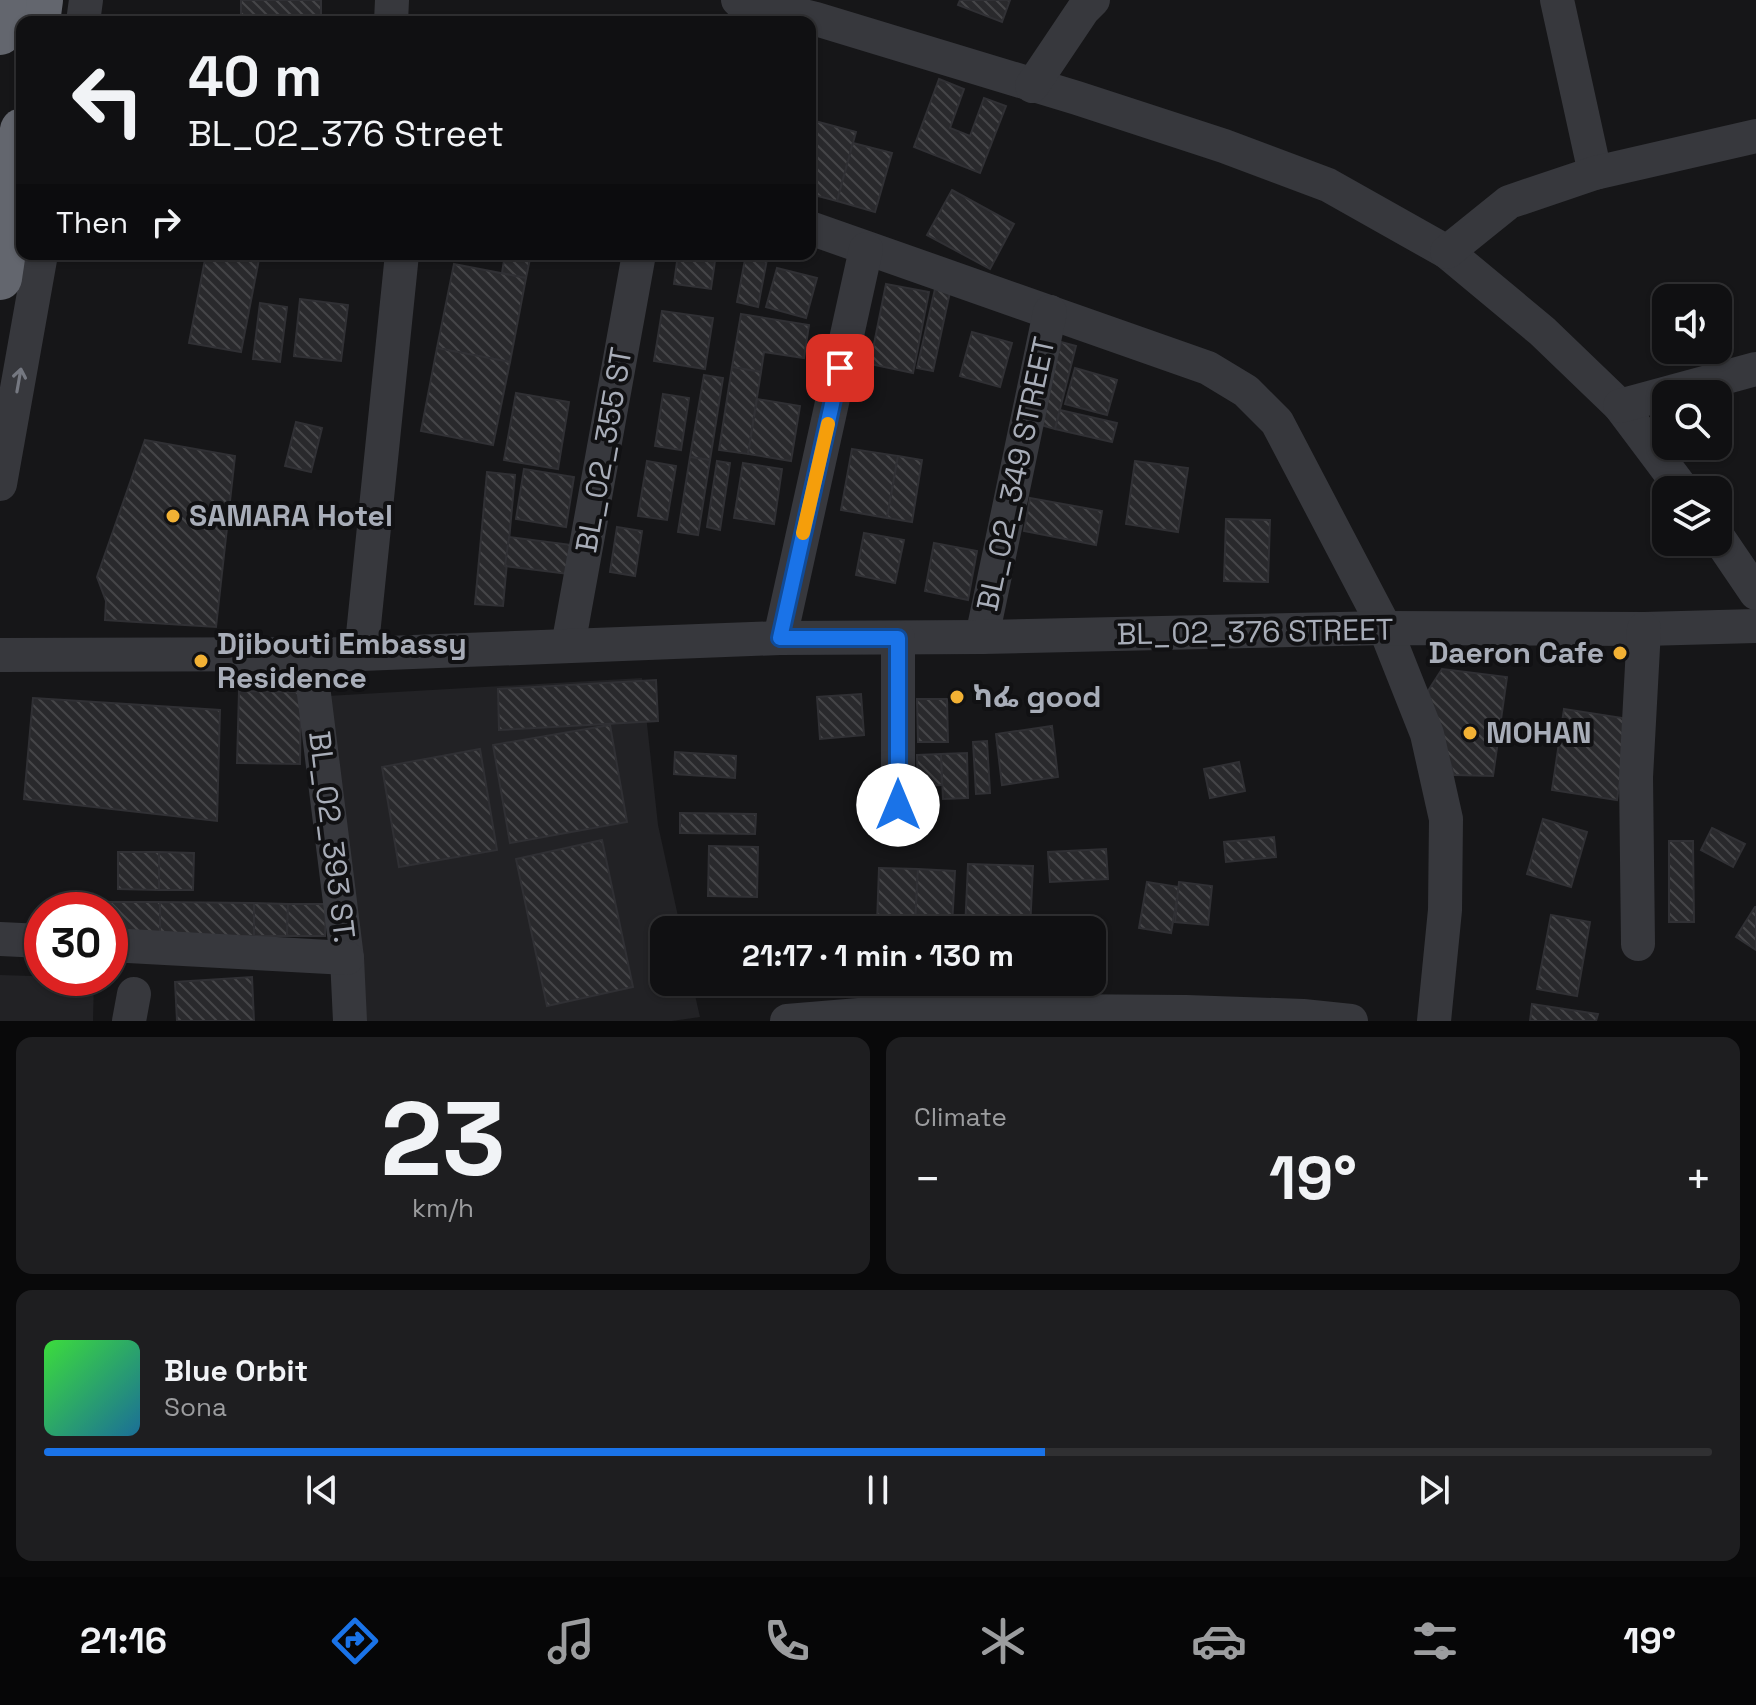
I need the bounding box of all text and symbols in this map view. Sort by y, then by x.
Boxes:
text: 40 m [188,41,322,112]
icon: left [56,48,160,152]
text: BL_02_376 Street [188,111,504,157]
icon: right [144,200,188,244]
text: Then [56,203,128,242]
map controls [1652,284,1732,556]
button: sound [1652,284,1732,364]
street label: BL_02_349 STREET [967,333,1064,614]
pin [806,334,874,402]
street label: BL_02_355 ST [566,344,641,556]
icon: arrive [818,346,862,390]
one-way arrow [12,368,27,393]
button: search [1652,380,1732,460]
button: layers [1652,476,1732,556]
place label: SAMARA Hotel [189,496,393,535]
marker: SAMARA Hotel [164,507,182,525]
street label: BL_02_376 STREET [1116,610,1394,653]
place label: Djibouti Embassy Residence [217,624,467,697]
place label: Daeron Cafe [1428,633,1604,672]
marker: Daeron Cafe [1611,644,1629,662]
marker: Djibouti Embassy Residence [192,652,210,670]
place label: ካፌ good [973,677,1101,716]
marker: ካፌ good [948,688,966,706]
place label: MOHAN [1486,713,1592,752]
marker: MOHAN [1461,724,1479,742]
street label: BL_02_393 ST. [300,729,365,945]
position arrow [856,763,940,847]
speed limit sign: 30 [24,892,128,996]
text: 21:17 · 1 min · 130 m [742,936,1014,975]
text: 23 [380,1073,506,1205]
text: Climate [914,1100,1007,1134]
text: 19° [1269,1140,1357,1217]
text: − [914,1151,941,1207]
text: + [1685,1151,1712,1207]
text: km/h [412,1191,474,1225]
text: Blue Orbit [164,1351,308,1390]
text: Sona [164,1390,227,1424]
icon: previous [300,1468,344,1512]
icon: pause [856,1468,900,1512]
icon: next [1412,1468,1456,1512]
icon: directions [327,1613,383,1669]
icon: music [543,1613,599,1669]
icon: phone [759,1613,815,1669]
icon: climate [975,1613,1031,1669]
icon: car [1191,1613,1247,1669]
icon: filters [1407,1613,1463,1669]
text: 21:16 [80,1618,167,1664]
text: 19° [1623,1618,1676,1664]

